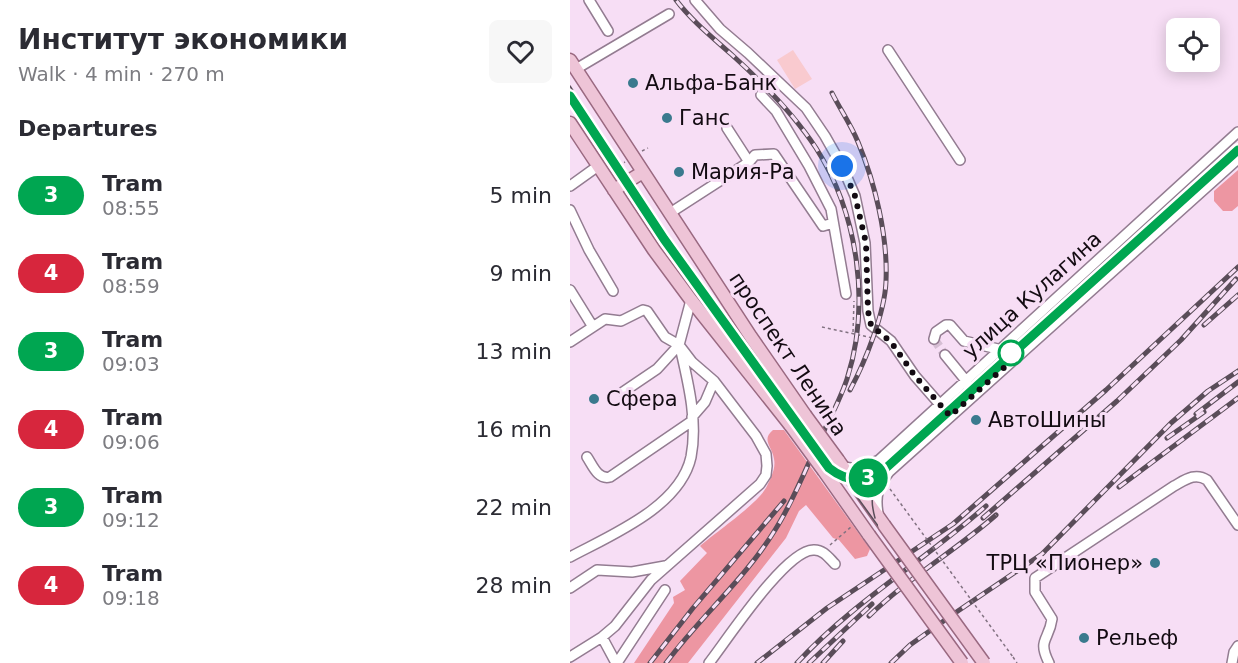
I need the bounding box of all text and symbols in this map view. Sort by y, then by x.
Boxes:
map controls [1166,18,1220,72]
button: locate [1166,18,1220,72]
button: heart [489,20,552,83]
text: Институт экономики [18,23,348,56]
text: Walk · 4 min · 270 m [18,62,225,86]
place label: Альфа-Банк [645,71,777,95]
marker: Альфа-Банк [626,76,640,90]
place label: Ганс [679,106,730,130]
marker: Ганс [660,111,674,125]
text: Departures [18,116,158,141]
your location [827,151,857,181]
place label: Мария-Ра [691,160,795,184]
marker: Мария-Ра [672,165,686,179]
text: Tram [102,171,163,196]
text: 3 [44,183,58,207]
text: 5 min [490,183,552,208]
text: 08:55 [102,196,160,220]
street label: улица Кулагина [958,226,1106,364]
text: Tram [102,249,163,274]
text: 4 [44,261,58,285]
text: 9 min [490,261,552,286]
street label: проспект Ленина [724,268,852,440]
text: 08:59 [102,274,160,298]
text: Tram [102,327,163,352]
text: 3 [44,339,58,363]
text: 13 min [476,339,552,364]
unlabelled marker [998,340,1024,366]
text: 09:03 [102,352,160,376]
place label: Сфера [606,387,678,411]
marker: Сфера [587,392,601,406]
text: Tram [102,405,163,430]
place label: АвтоШины [988,408,1106,432]
marker: АвтоШины [969,413,983,427]
text: 4 [44,417,58,441]
text: 16 min [476,417,552,442]
text: 09:06 [102,430,160,454]
line badge: 3 [848,458,888,498]
text: 3 [861,466,875,490]
text: Tram [102,483,163,508]
text: 3 [44,495,58,519]
text: 22 min [476,495,552,520]
text: 09:12 [102,508,160,532]
place label: ТРЦ «Пионер» [986,551,1143,575]
marker: ТРЦ «Пионер» [1148,556,1162,570]
text: Tram [102,561,163,586]
text: 4 [44,573,58,597]
text: 28 min [476,573,552,598]
text: 09:18 [102,586,160,610]
place label: Рельеф [1096,626,1178,650]
marker: Рельеф [1077,631,1091,645]

